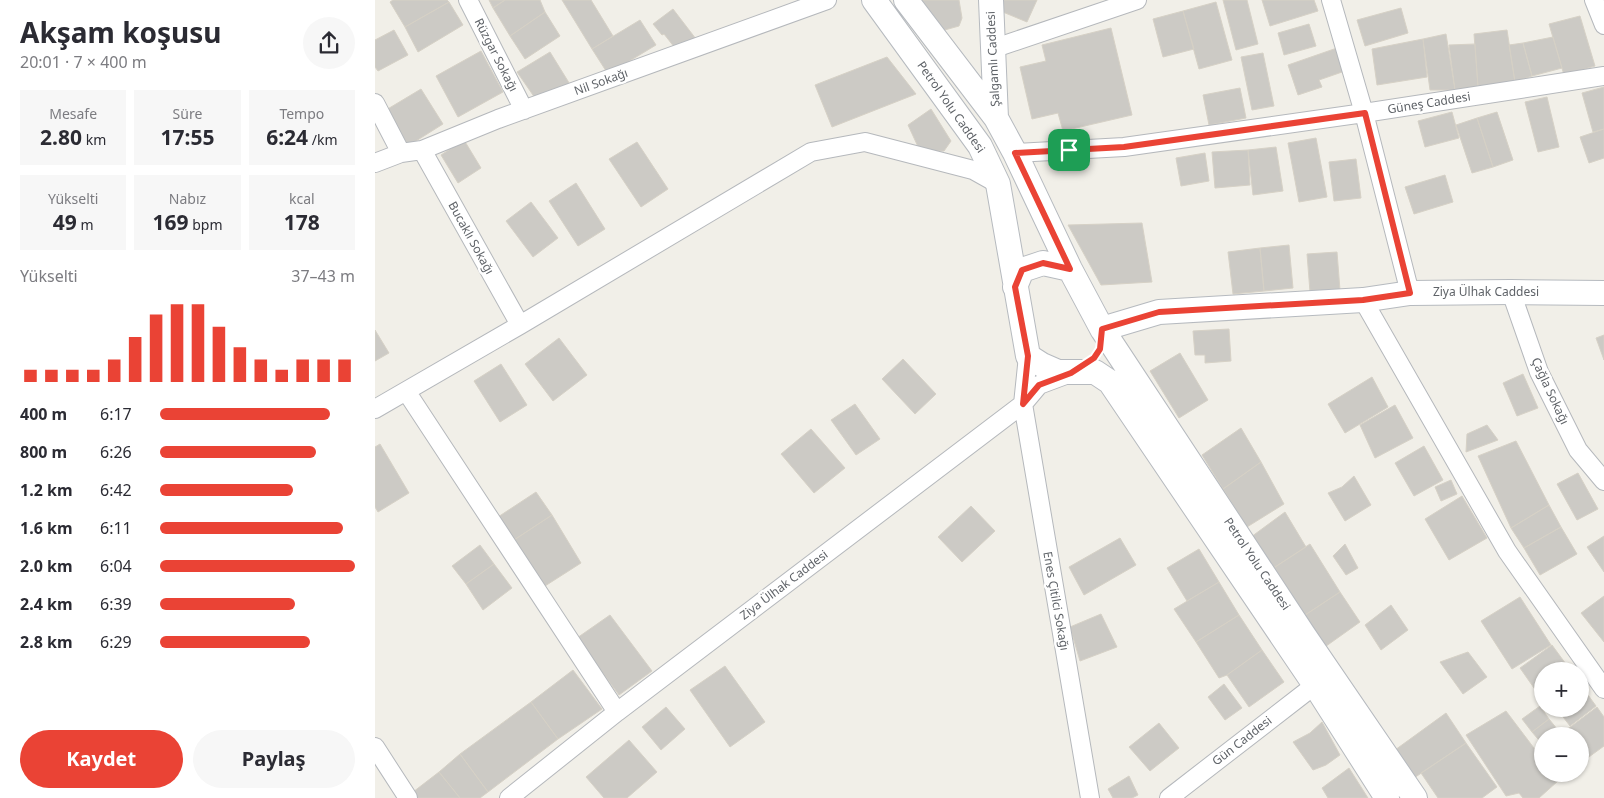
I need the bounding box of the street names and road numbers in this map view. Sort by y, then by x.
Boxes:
street label: Şalgamlı Caddesi [982,11,1003,107]
street label: Rüzgar Sokağı [471,15,522,94]
street label: Petrol Yolu Caddesi [913,57,989,156]
street label: Nil Sokağı [572,64,630,99]
street label: Güneş Caddesi [1386,88,1472,117]
street label: Bucaklı Sokağı [444,198,498,277]
street label: Ziya Ülhak Caddesi [1433,283,1539,300]
street label: Çağla Sokağı [1528,355,1573,427]
street label: Petrol Yolu Caddesi [1220,514,1295,613]
street label: Ziya Ülhak Caddesi [736,546,831,623]
street label: Enes Çitilci Sokağı [1039,550,1074,652]
street label: Gün Caddesi [1208,712,1275,769]

